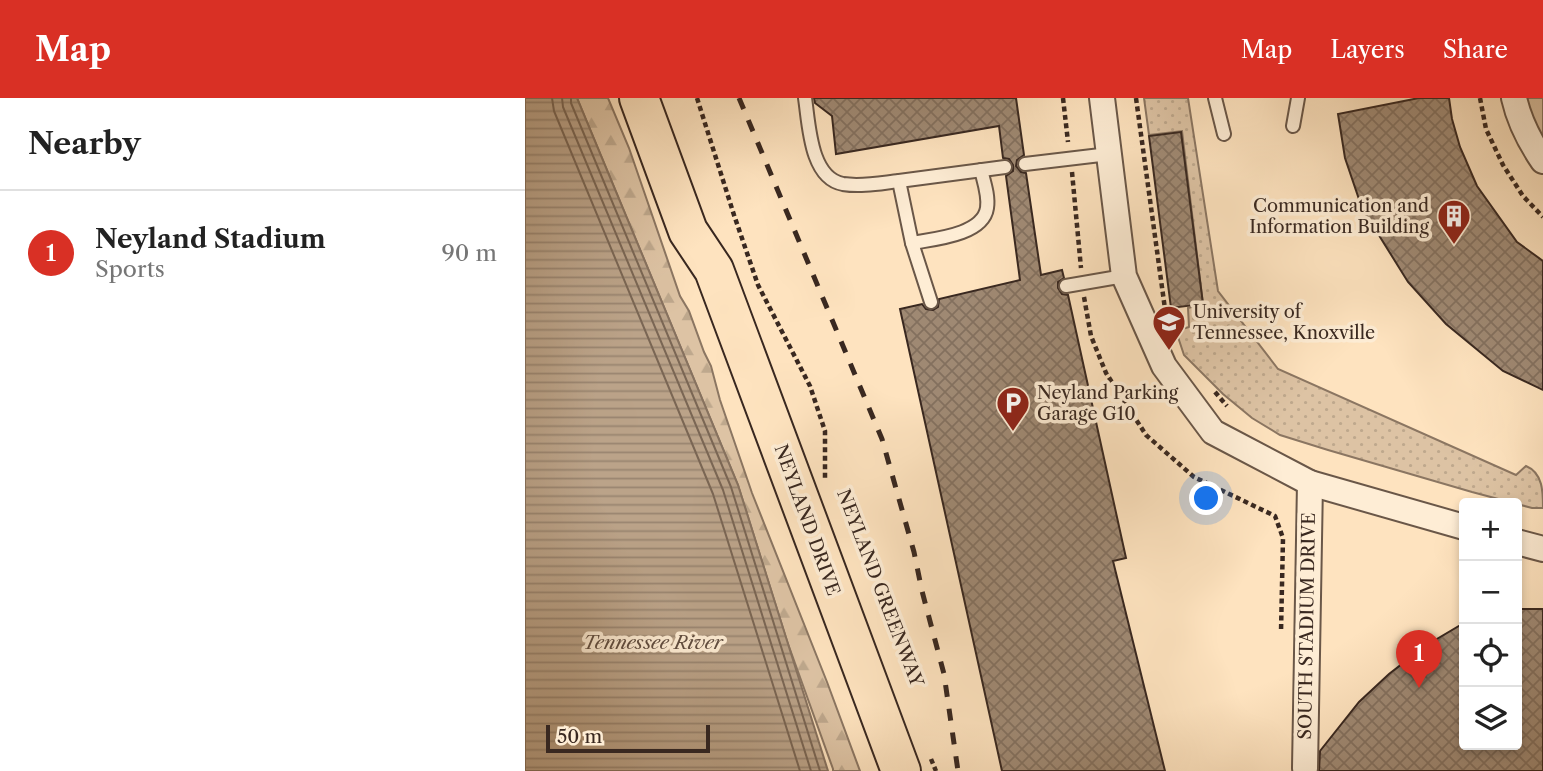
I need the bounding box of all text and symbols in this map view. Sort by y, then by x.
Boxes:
text: Map [35,29,111,70]
text: Map [1241,35,1292,64]
text: Layers [1330,35,1405,64]
text: Share [1443,35,1508,64]
text: Nearby [28,125,141,162]
place label: Communication and Information Building [1249,195,1429,238]
building icon: Communication and Information Building [1435,197,1473,246]
text: Neyland Stadium [95,223,326,255]
text: 1 [46,239,56,267]
text: 90 m [441,239,497,267]
text: Sports [95,255,165,283]
place label: University of Tennessee, Knoxville [1193,301,1375,344]
school or university icon: University of Tennessee, Knoxville [1150,303,1188,352]
place label: Neyland Parking Garage G10 [1037,382,1179,425]
parking icon: Neyland Parking Garage G10 [994,384,1032,433]
street label: NEYLAND DRIVE [769,441,845,599]
your location [1189,481,1223,515]
street label: NEYLAND GREENWAY [832,486,928,691]
map controls [1459,498,1522,750]
button: + [1459,498,1522,561]
street label: SOUTH STADIUM DRIVE [1294,512,1320,740]
button: − [1459,561,1522,624]
button: locate [1459,624,1522,687]
pin: 1 [1396,630,1442,688]
water label: Tennessee River [583,631,724,654]
button: layers [1459,687,1522,750]
scale bar [546,722,711,754]
text: 50 m [557,725,602,748]

